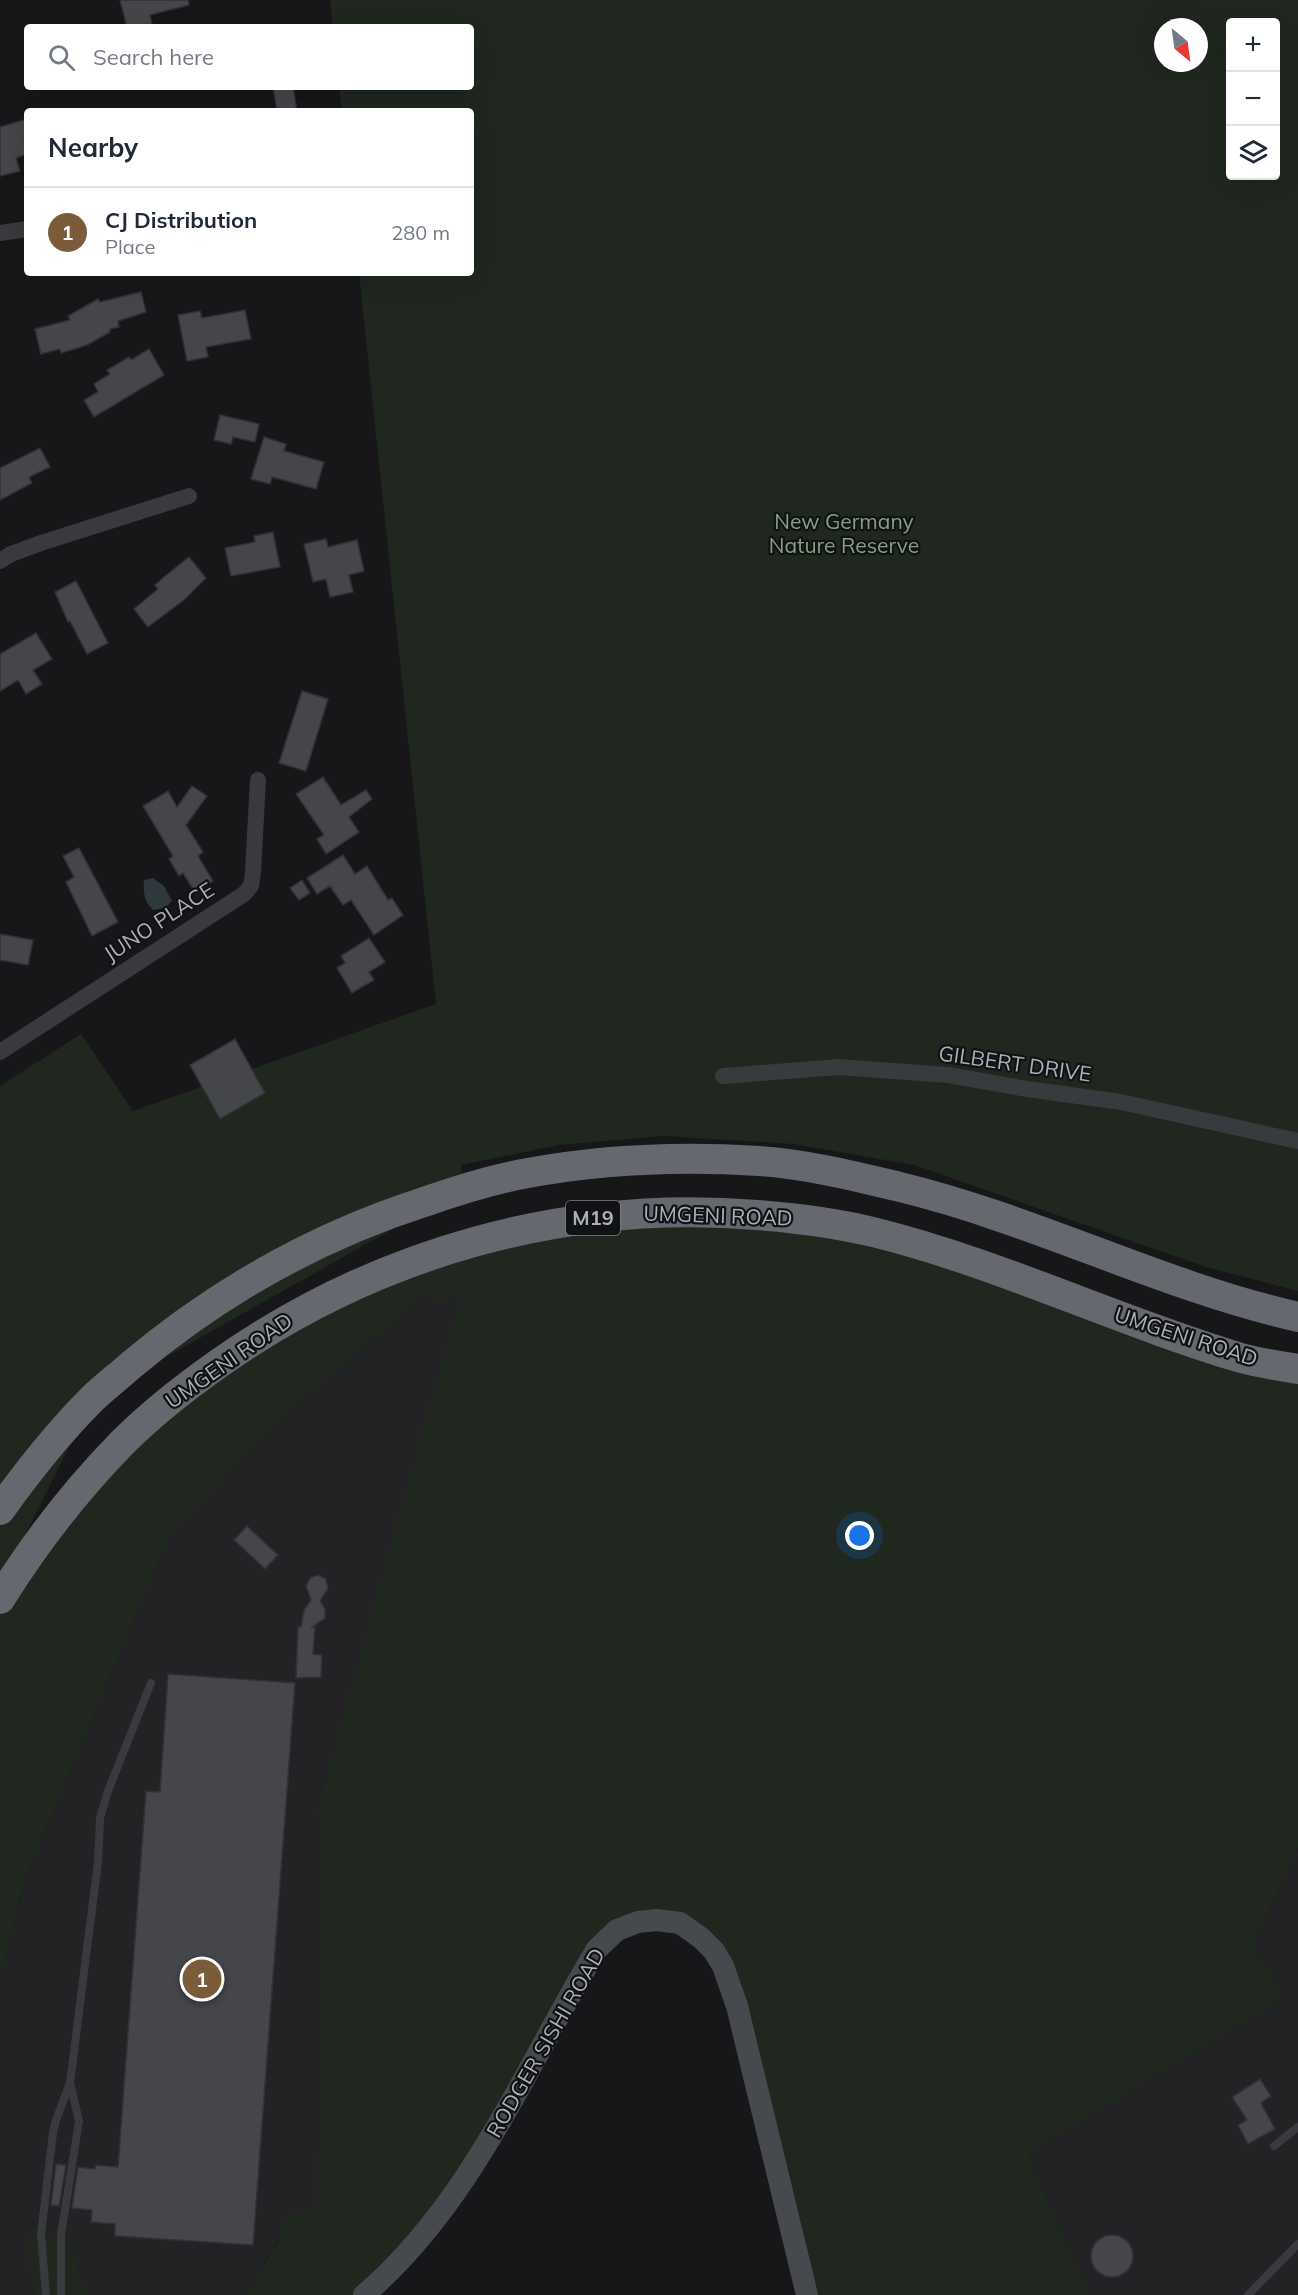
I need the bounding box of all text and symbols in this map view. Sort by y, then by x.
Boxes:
north arrow [1154,18,1208,72]
map controls [1226,18,1280,180]
button: + [1226,18,1280,72]
search box [24,24,474,90]
icon: search [45,41,78,74]
text: Search here [93,43,214,71]
button: − [1226,72,1280,126]
button: layers [1226,126,1280,180]
text: Nearby [48,131,138,164]
text: CJ Distribution [105,206,257,234]
text: 1 [62,220,74,245]
text: 280 m [391,220,450,245]
text: Place [105,234,155,259]
park label: New Germany Nature Reserve [769,508,919,558]
street label: JUNO PLACE [98,876,218,966]
street label: GILBERT DRIVE [937,1039,1093,1087]
street label: UMGENI ROAD [643,1199,793,1231]
road number: M19 [566,1201,620,1235]
street label: UMGENI ROAD [1111,1301,1261,1371]
street label: UMGENI ROAD [160,1307,297,1414]
your location [845,1521,874,1550]
street label: RODGER SISHI ROAD [480,1943,610,2142]
pin: 1 [182,1956,222,2002]

